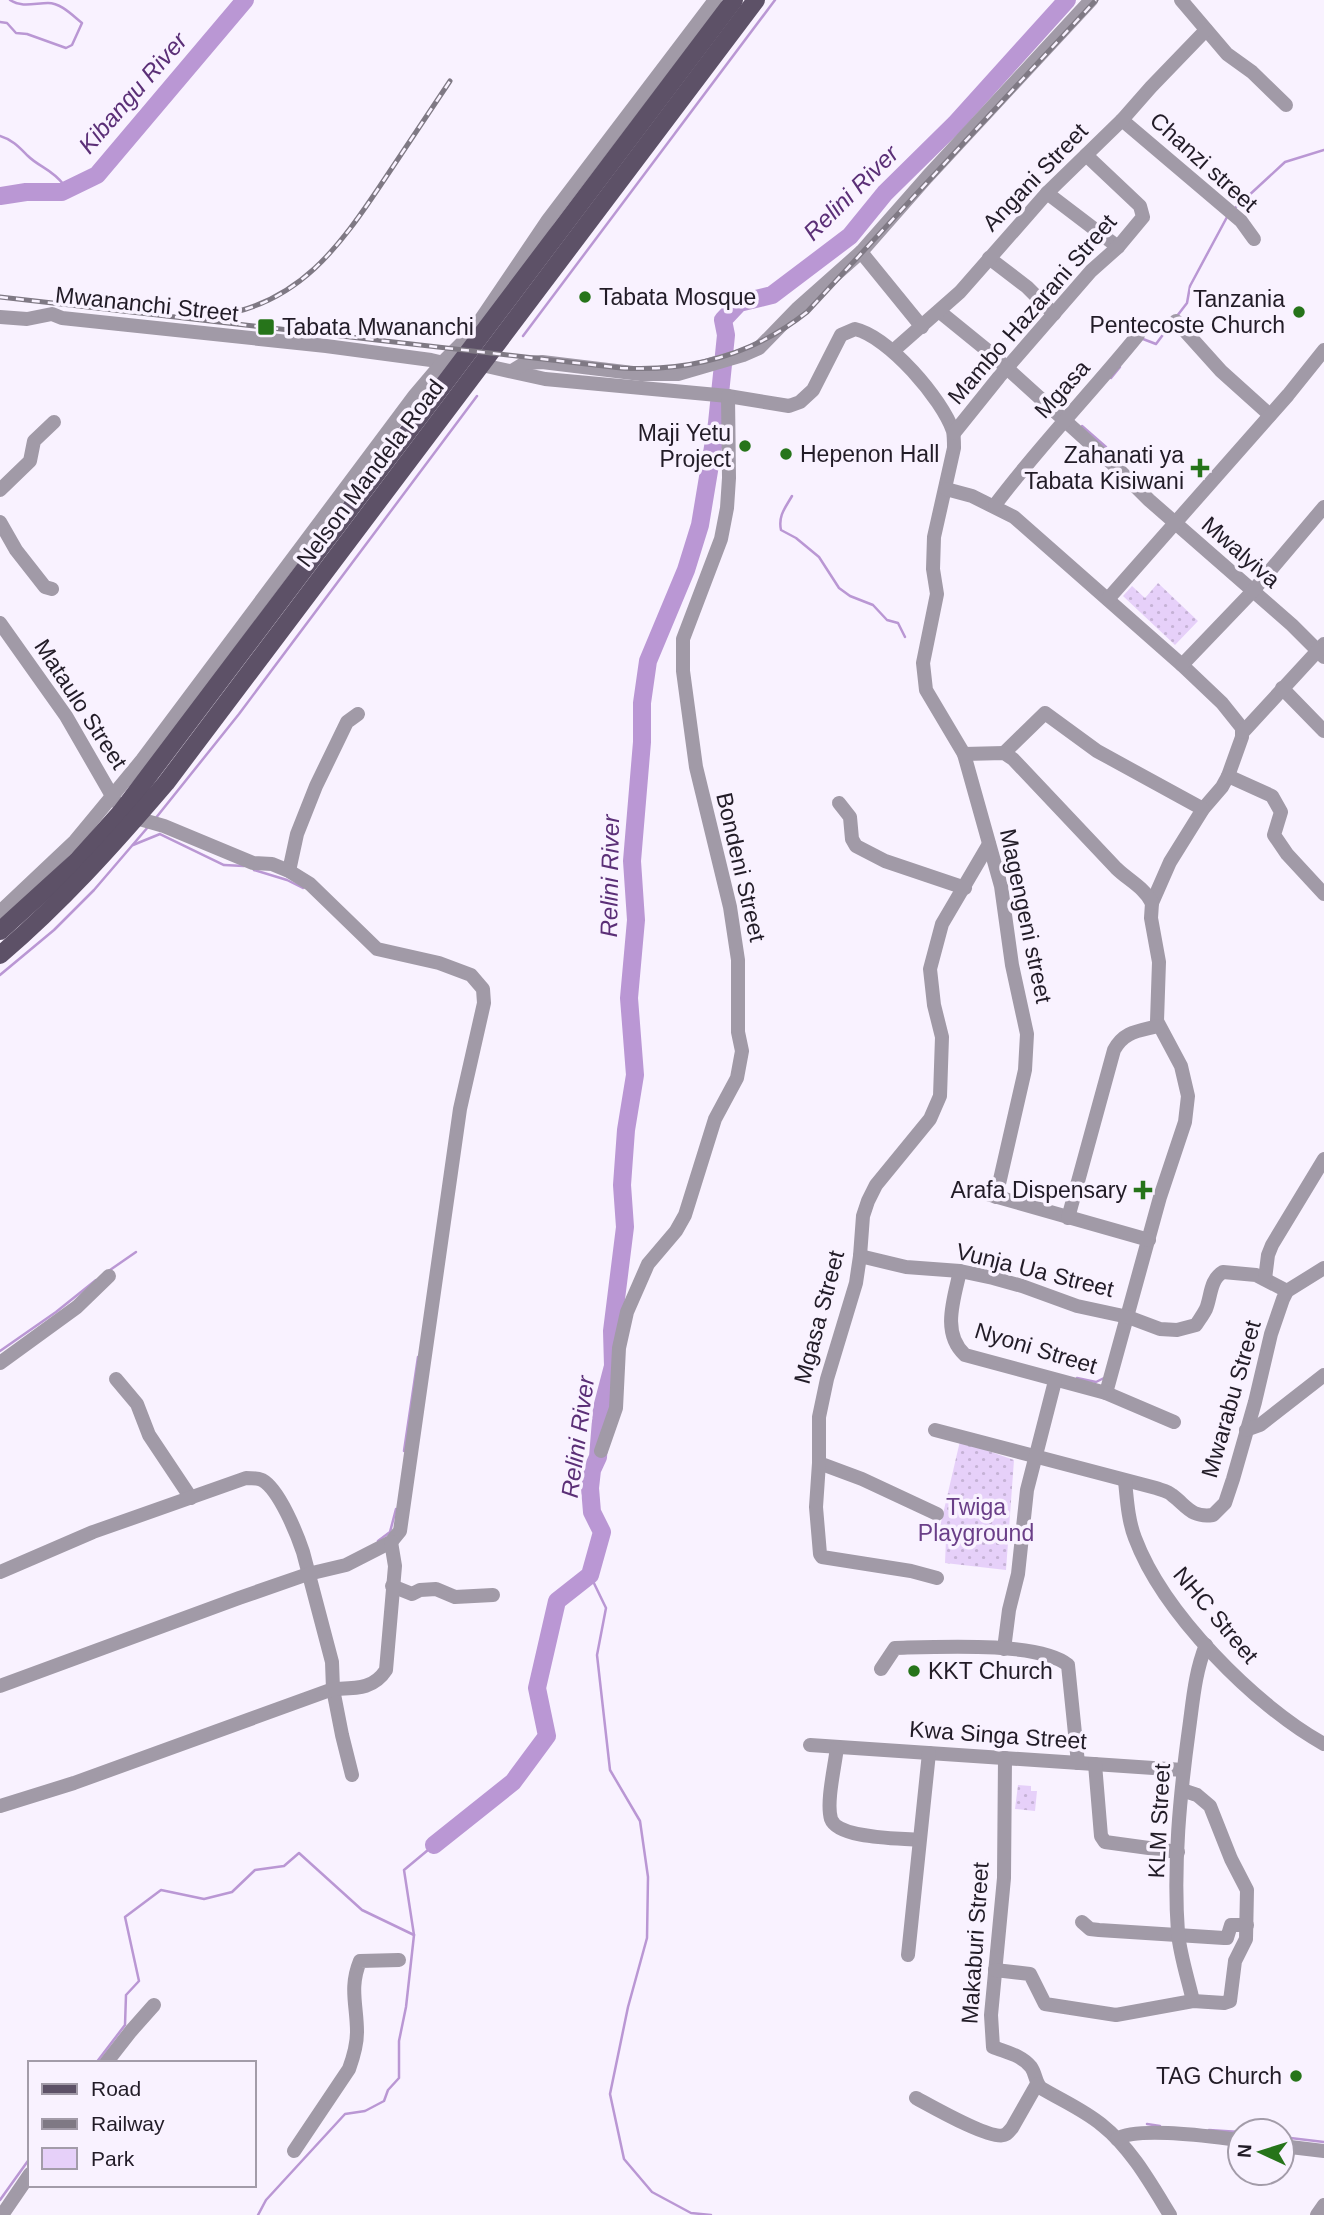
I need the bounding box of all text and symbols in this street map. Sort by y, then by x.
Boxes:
water label: Kibangu River [73,26,193,158]
street label: Chanzi street [1145,107,1263,217]
street label: Angani Street [977,117,1093,236]
water label: Relini River [798,139,904,246]
street label: Mambo Hazarani Street [943,208,1122,409]
street label: Mwananchi Street [54,281,241,327]
place label: Tabata Mosque [599,284,756,310]
place label: Tanzania Pentecoste Church [1089,286,1285,338]
marker: Tabata Mosque [577,289,593,305]
marker: Tanzania Pentecoste Church [1291,304,1307,320]
place label: Tabata Mwananchi [282,314,474,340]
marker: Tabata Mwananchi [256,317,276,337]
street label: Mgasa [1029,355,1095,423]
street label: Nelson Mandela Road [291,374,449,572]
place label: Maji Yetu Project [638,420,732,472]
marker: Maji Yetu Project [737,438,753,454]
place label: Hepenon Hall [800,441,939,467]
place label: Zahanati ya Tabata Kisiwani [1024,442,1184,494]
marker: Hepenon Hall [778,446,794,462]
marker: Zahanati ya Tabata Kisiwani [1190,458,1210,478]
street label: Mwalyiva [1197,511,1285,593]
street label: Mataulo Street [29,634,133,774]
street label: Bondeni Street [711,790,771,945]
water label: Relini River [595,813,624,938]
street label: Magengeni street [995,826,1057,1006]
place label: Arafa Dispensary [951,1177,1127,1203]
marker: Arafa Dispensary [1133,1180,1153,1200]
street label: Vunja Ua Street [953,1238,1117,1302]
street label: Mgasa Street [789,1247,849,1386]
street label: Nyoni Street [972,1317,1101,1379]
street label: Mwarabu Street [1196,1317,1266,1481]
water label: Relini River [556,1373,600,1500]
park label: Twiga Playground [918,1494,1034,1546]
street label: NHC Street [1168,1562,1264,1669]
place label: KKT Church [928,1658,1053,1684]
marker: KKT Church [906,1663,922,1679]
street label: Kwa Singa Street [908,1716,1088,1754]
street label: KLM Street [1143,1762,1175,1879]
street label: Makaburi Street [956,1861,994,2025]
legend [28,2061,256,2187]
place label: TAG Church [1156,2063,1282,2089]
marker: TAG Church [1288,2068,1304,2084]
text: Road [91,2077,141,2100]
text: Railway [91,2112,165,2135]
north arrow [1226,2117,1296,2187]
text: N [1234,2143,1255,2158]
text: Park [91,2147,135,2170]

